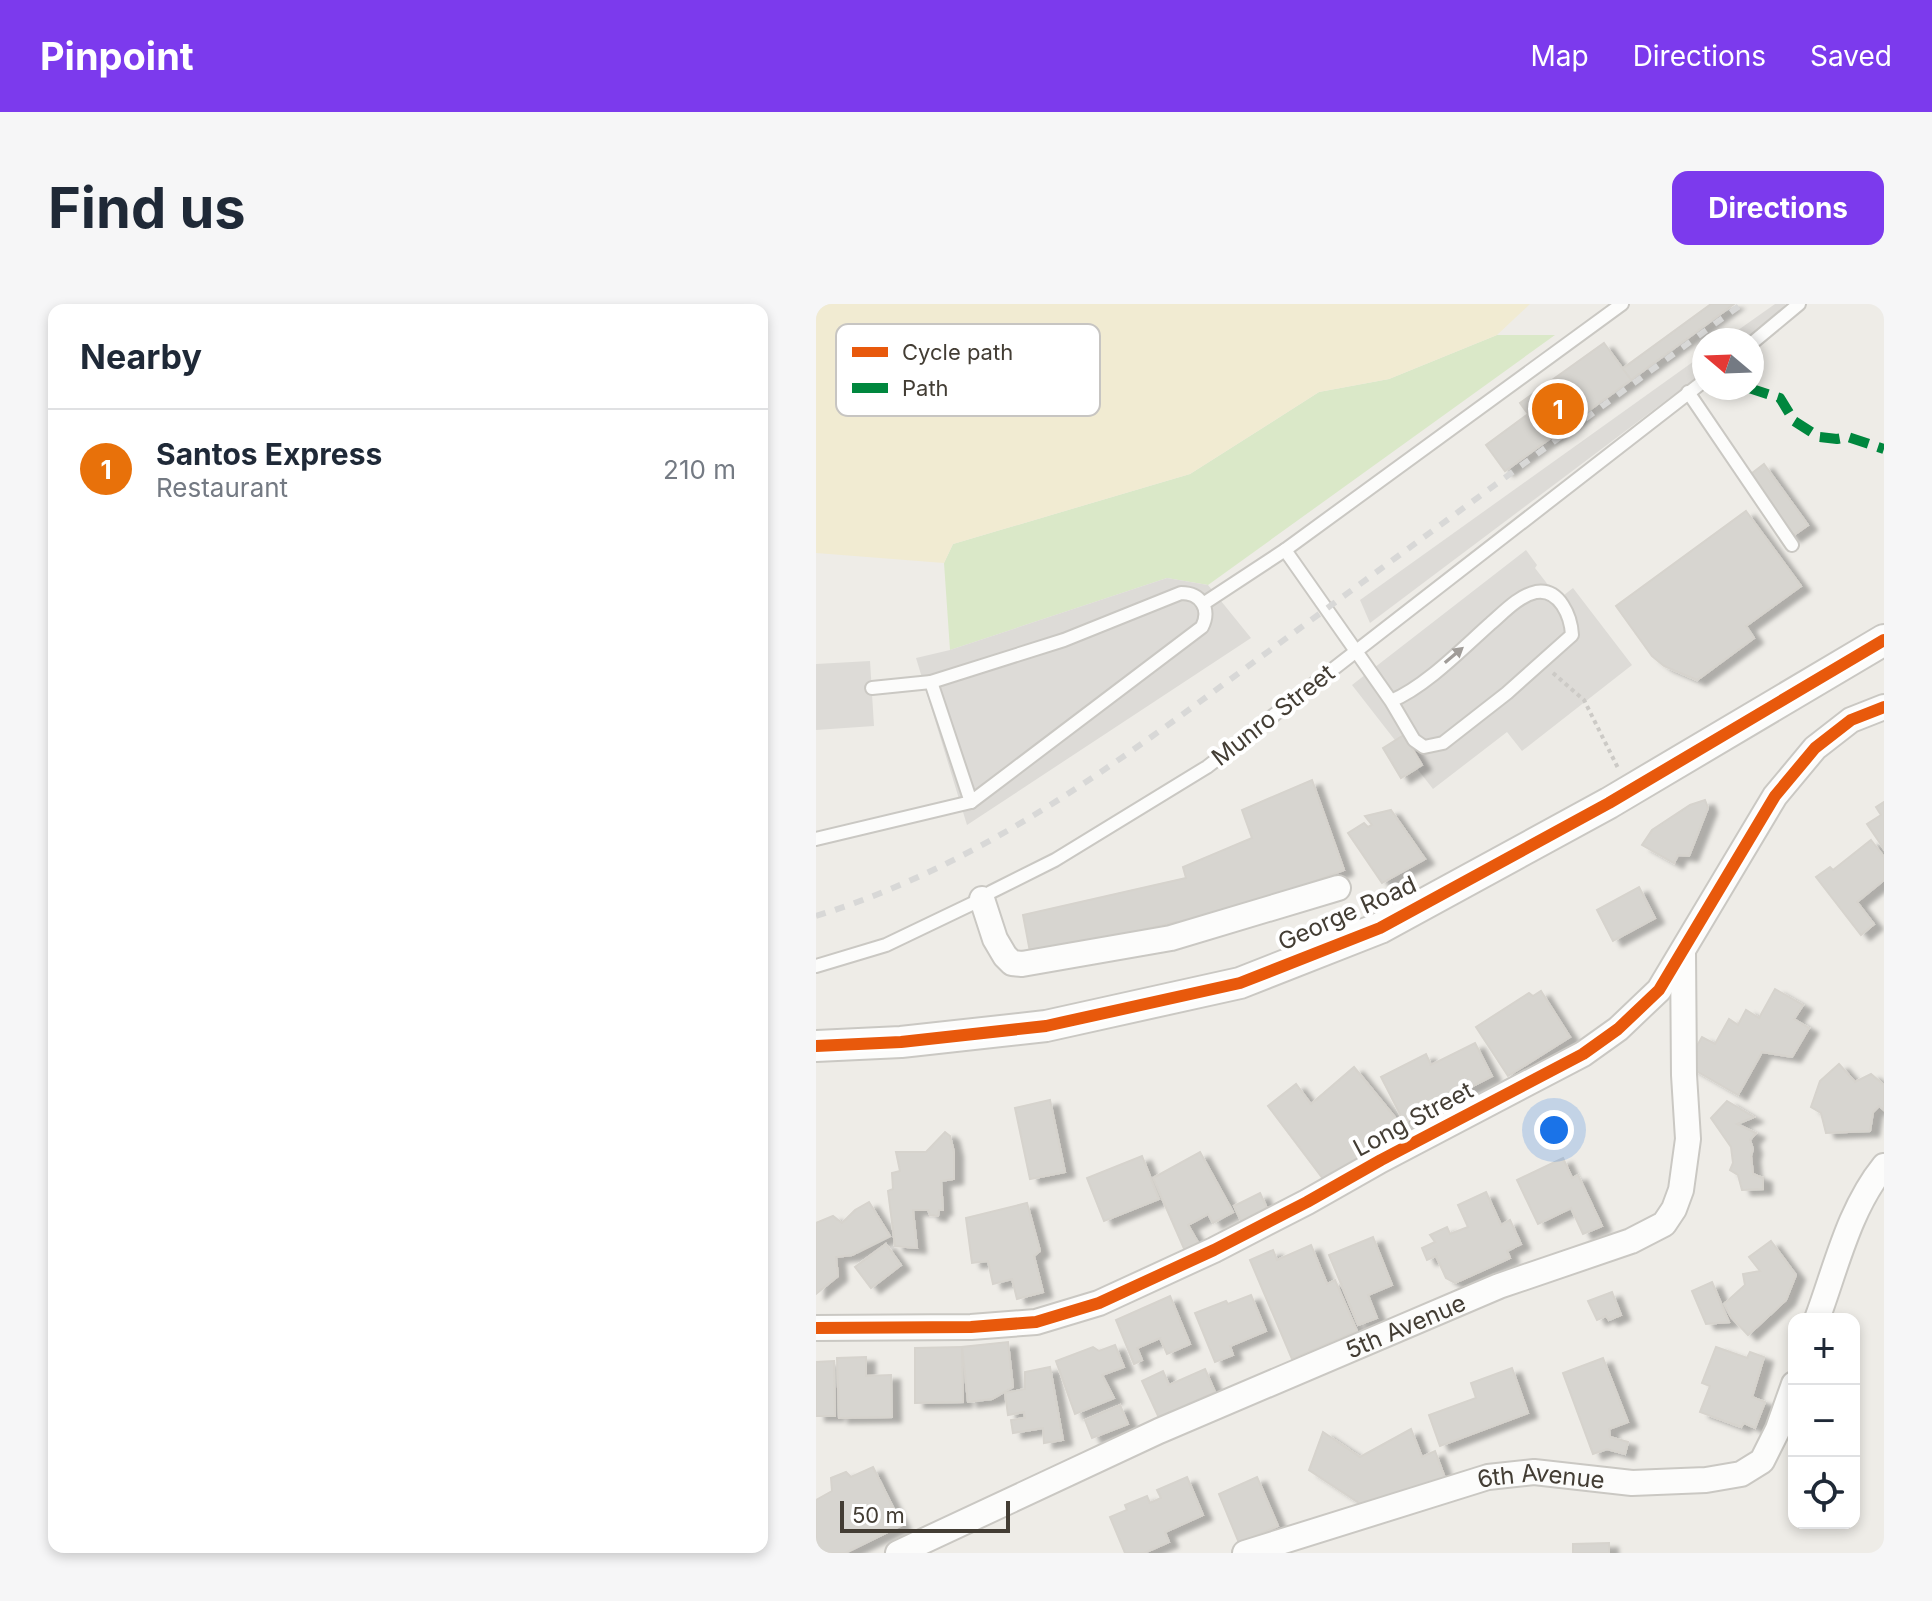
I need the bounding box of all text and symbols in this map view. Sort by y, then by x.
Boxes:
text: Pinpoint [40,33,194,79]
text: Map [1530,39,1589,73]
text: Directions [1633,39,1766,73]
text: Saved [1810,39,1892,73]
button: Directions [1672,171,1884,245]
text: Find us [48,174,246,242]
legend [836,324,1100,416]
north arrow [1692,328,1764,400]
text: Nearby [80,336,202,377]
text: Cycle path [902,339,1013,365]
text: Path [902,375,949,401]
pin: 1 [1532,379,1584,439]
text: Santos Express [156,436,382,472]
text: 1 [100,454,112,485]
text: 210 m [663,454,736,485]
text: Restaurant [156,472,288,503]
one-way arrow [1443,647,1464,664]
street label: Munro Street [1206,658,1340,772]
street label: George Road [1273,870,1421,956]
street label: Long Street [1348,1075,1478,1163]
your location [1534,1110,1574,1150]
street label: 5th Avenue [1341,1288,1470,1364]
map controls [1788,1313,1860,1529]
button: + [1788,1313,1860,1385]
button: − [1788,1385,1860,1457]
street label: 6th Avenue [1474,1457,1606,1494]
button: locate [1788,1457,1860,1529]
scale bar [840,1497,1010,1533]
text: 50 m [852,1502,905,1528]

